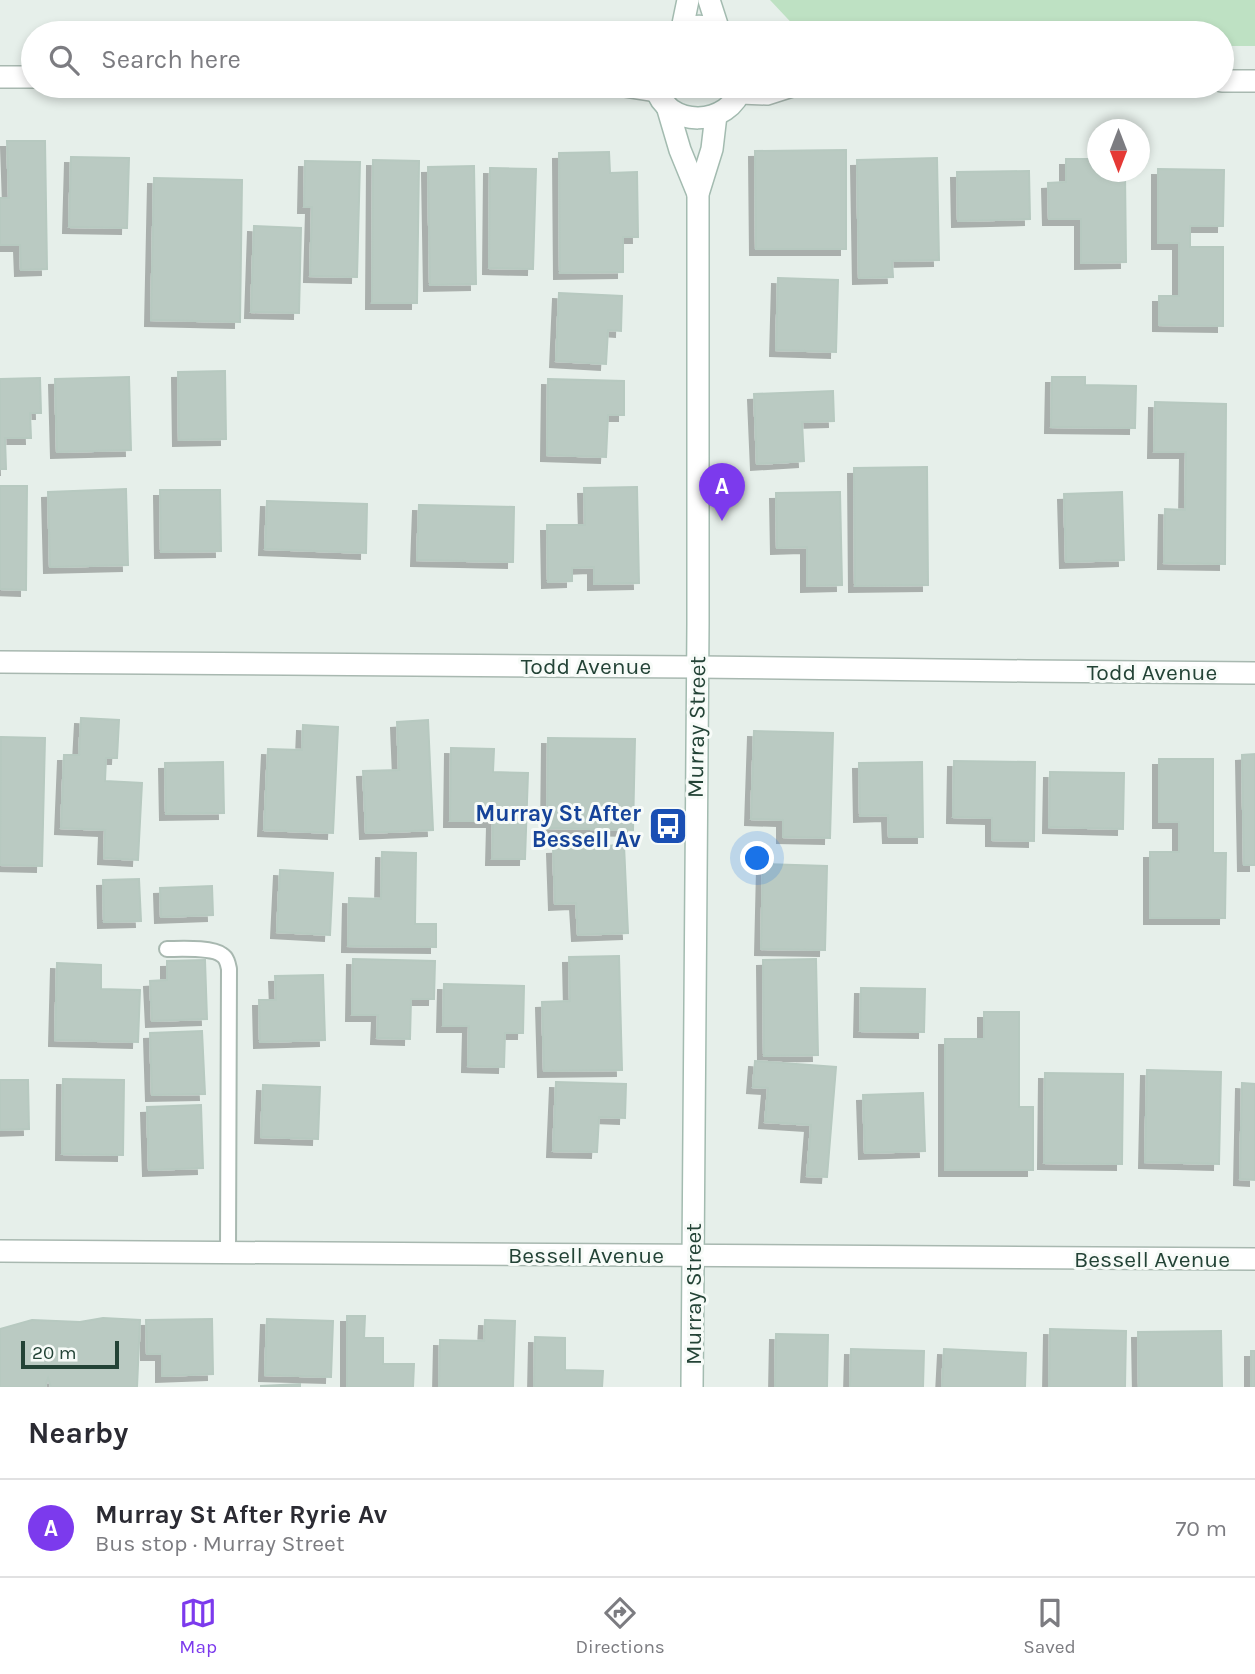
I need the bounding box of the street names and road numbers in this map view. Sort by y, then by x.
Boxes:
street label: Todd Avenue [521,653,651,680]
street label: Murray Street [682,655,711,798]
street label: Todd Avenue [1087,659,1217,686]
street label: Murray Street [680,1223,707,1365]
street label: Bessell Avenue [508,1242,664,1269]
street label: Bessell Avenue [1074,1246,1230,1273]

